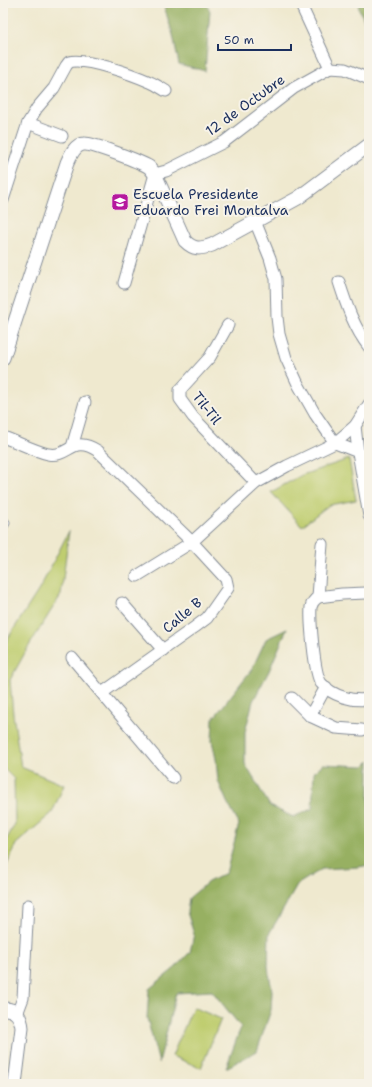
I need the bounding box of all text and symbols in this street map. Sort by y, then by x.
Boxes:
scale bar [218,26,291,52]
text: 50 m [224,32,254,48]
street label: 12 de Octubre [202,70,288,140]
place label: Escuela Presidente Eduardo Frei Montalva [133,185,289,219]
school or university icon: Escuela Presidente Eduardo Frei Montalva [110,192,130,212]
street label: Til-Til [189,388,226,429]
street label: Calle B [158,593,206,637]

